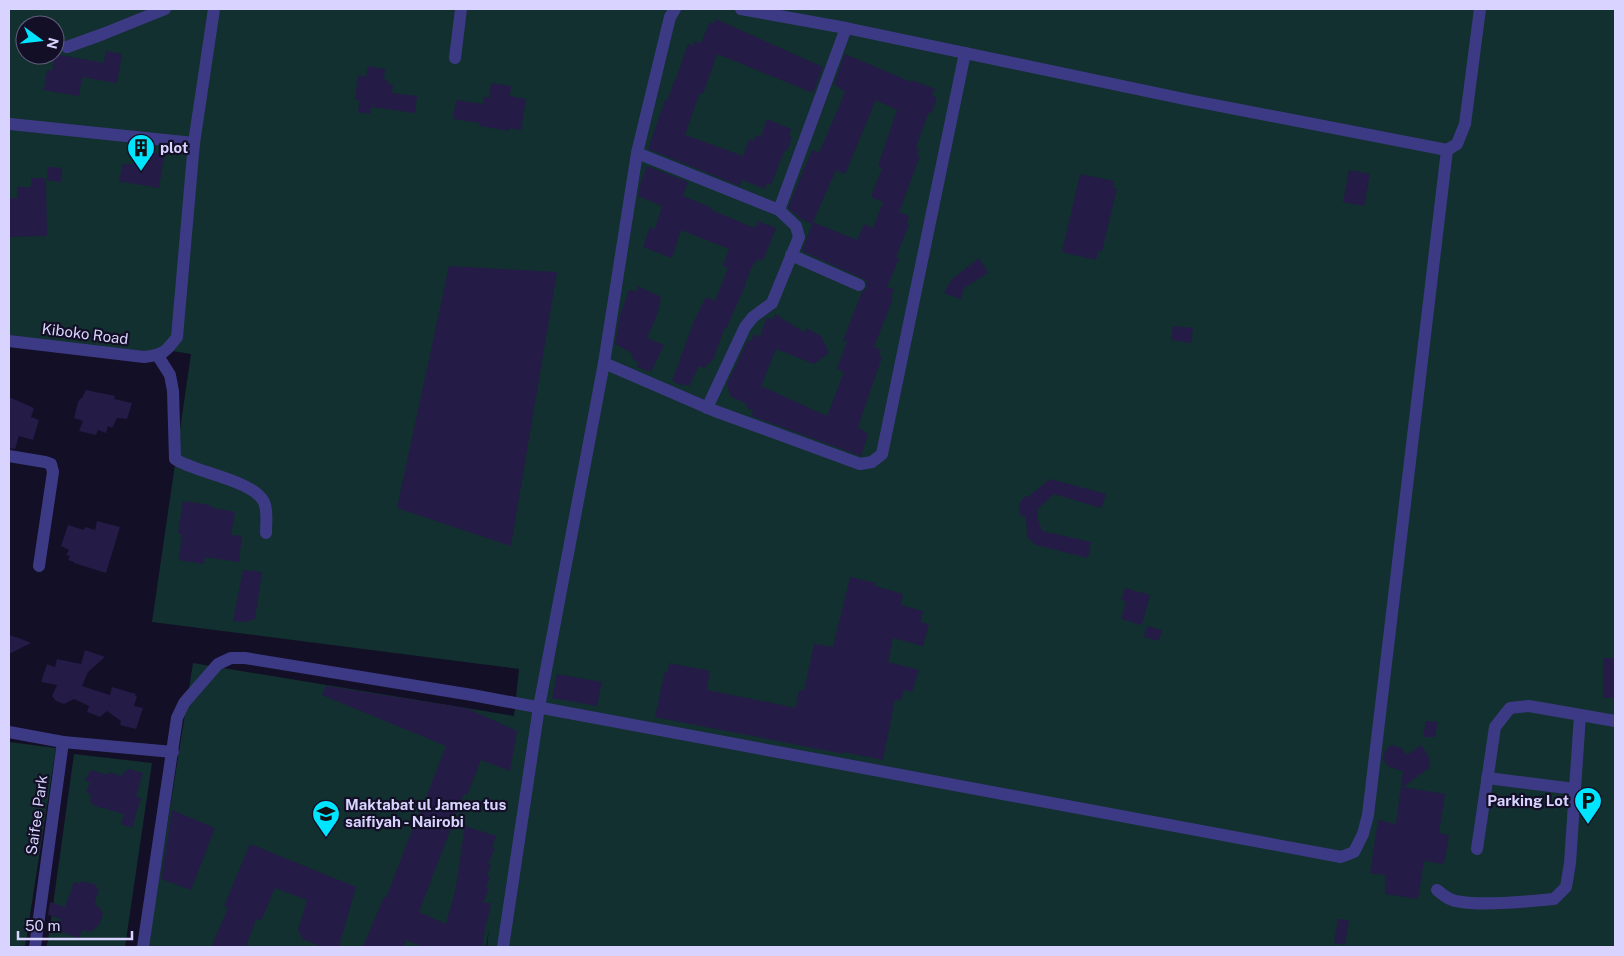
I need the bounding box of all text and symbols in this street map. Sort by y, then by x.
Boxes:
north arrow [15,15,65,65]
text: N [43,36,62,51]
building icon: plot [126,133,156,172]
place label: plot [160,139,188,156]
street label: Kiboko Road [41,320,129,347]
street label: Saifee Park [22,774,51,856]
parking icon: Parking Lot [1573,786,1603,825]
place label: Parking Lot [1487,792,1569,809]
place label: Maktabat ul Jamea tus saifiyah - Nairobi [345,796,506,830]
school or university icon: Maktabat ul Jamea tus saifiyah - Nairobi [311,799,341,838]
scale bar [18,908,131,940]
text: 50 m [25,917,60,934]

